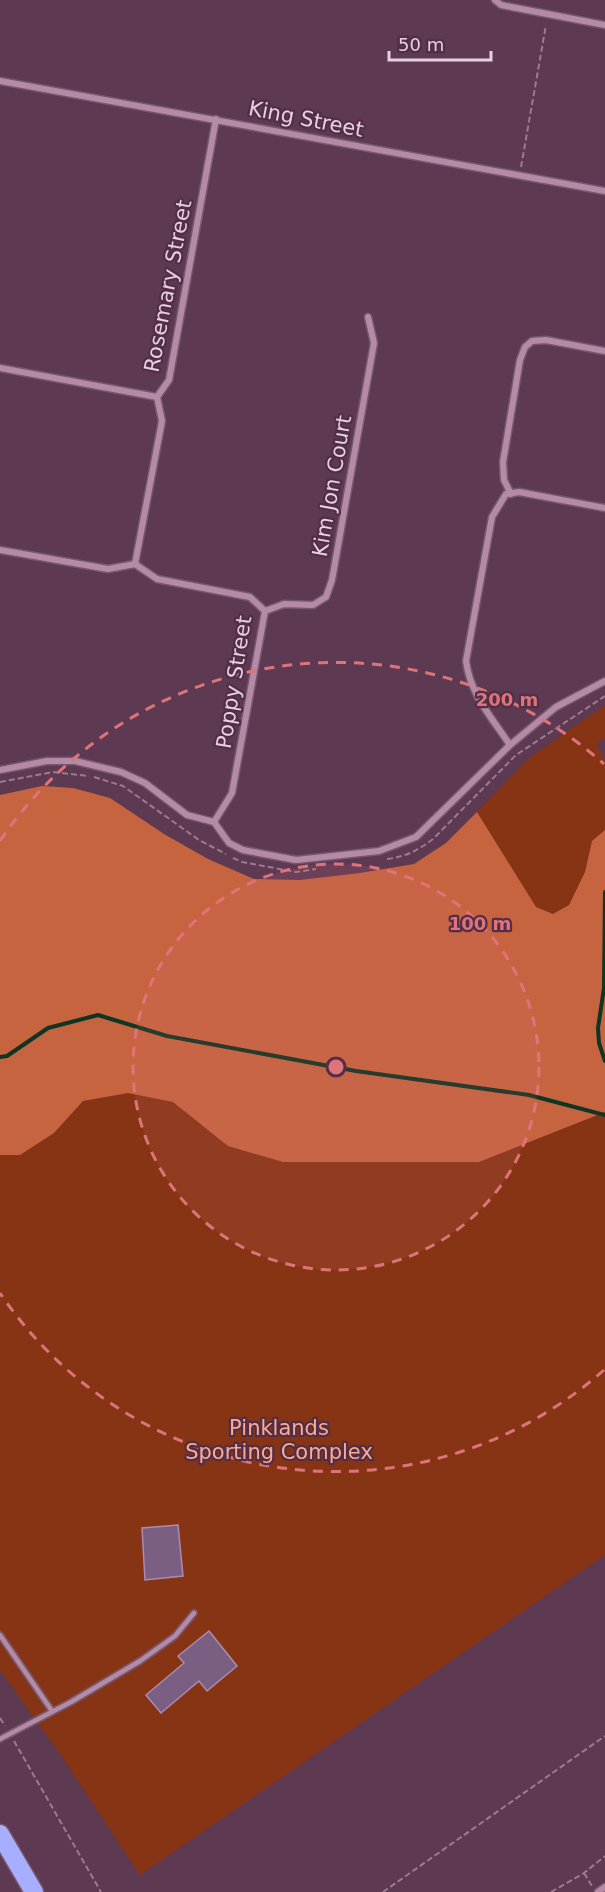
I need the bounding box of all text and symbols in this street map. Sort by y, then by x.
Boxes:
scale bar [389,24,491,62]
text: 50 m [398,34,444,55]
street label: King Street [246,96,366,142]
street label: Rosemary Street [140,198,196,374]
street label: Kim Jon Court [308,413,356,559]
street label: Poppy Street [212,614,256,750]
text: 200 m [476,689,538,710]
text: 100 m [449,913,511,934]
centre of rings [326,1057,346,1077]
park label: Pinklands Sporting Complex [185,1416,373,1464]

